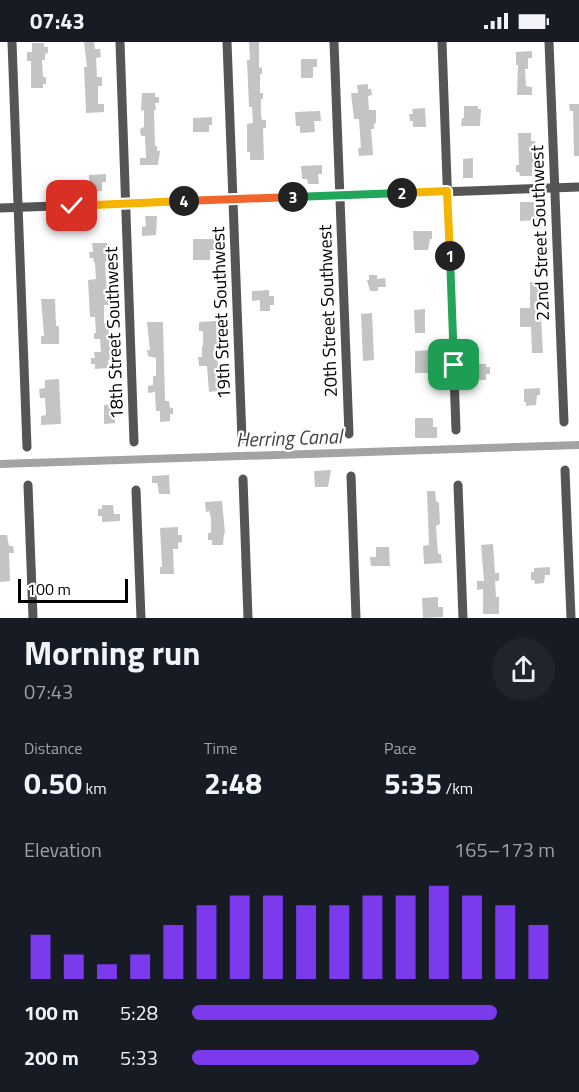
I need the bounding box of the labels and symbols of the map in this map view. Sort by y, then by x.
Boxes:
street label: 22nd Street Southwest [523,144,556,321]
pin: 2 [387,178,417,208]
pin [46,180,97,231]
pin: 3 [278,182,308,212]
pin: 4 [169,186,199,216]
street label: 20th Street Southwest [311,224,344,398]
street label: 19th Street Southwest [204,226,237,400]
pin: 1 [435,241,465,271]
street label: 18th Street Southwest [97,246,130,420]
pin [428,339,479,390]
water label: Herring Canal [235,420,345,455]
scale bar [18,576,128,604]

